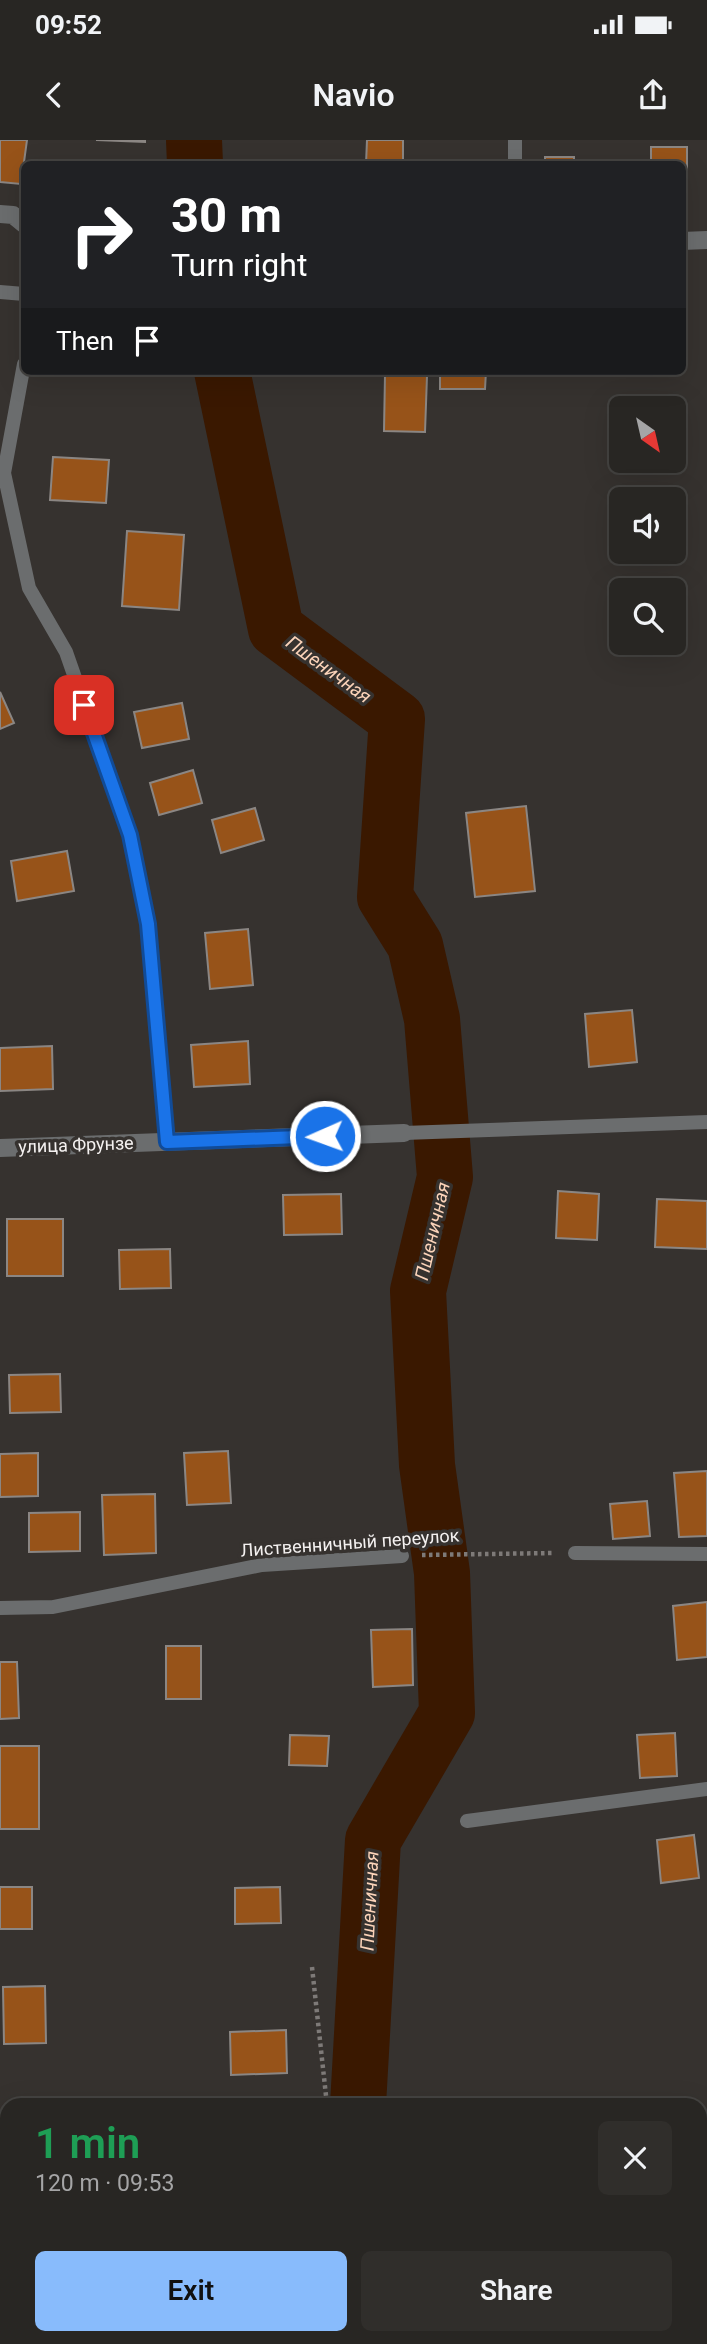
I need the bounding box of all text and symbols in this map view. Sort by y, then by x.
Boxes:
text: 09:52 [35,10,102,40]
icon: back [35,76,73,114]
text: Navio [312,76,395,114]
icon: share [634,76,672,114]
text: 30 m [171,187,282,244]
icon: right [56,189,147,280]
text: Turn right [171,246,307,284]
icon: arrive [128,322,166,360]
text: Then [56,326,114,356]
north arrow [609,396,686,472]
map controls [609,396,686,655]
button: sound [609,487,686,564]
button: search [609,578,686,655]
water label: Пшеничная [282,631,376,708]
pin [54,675,114,735]
icon: arrive [65,686,103,724]
position arrow [288,1099,362,1173]
street label: улица Фрунзе [18,1132,134,1157]
water label: Пшеничная [410,1180,455,1282]
street label: Лиственничный переулок [240,1524,460,1561]
water label: Пшеничная [355,1851,384,1952]
text: 1 min [35,2119,140,2168]
button: close [598,2121,672,2195]
text: 120 m · 09:53 [35,2170,174,2197]
button: Exit [35,2251,347,2331]
button: Share [361,2251,672,2331]

